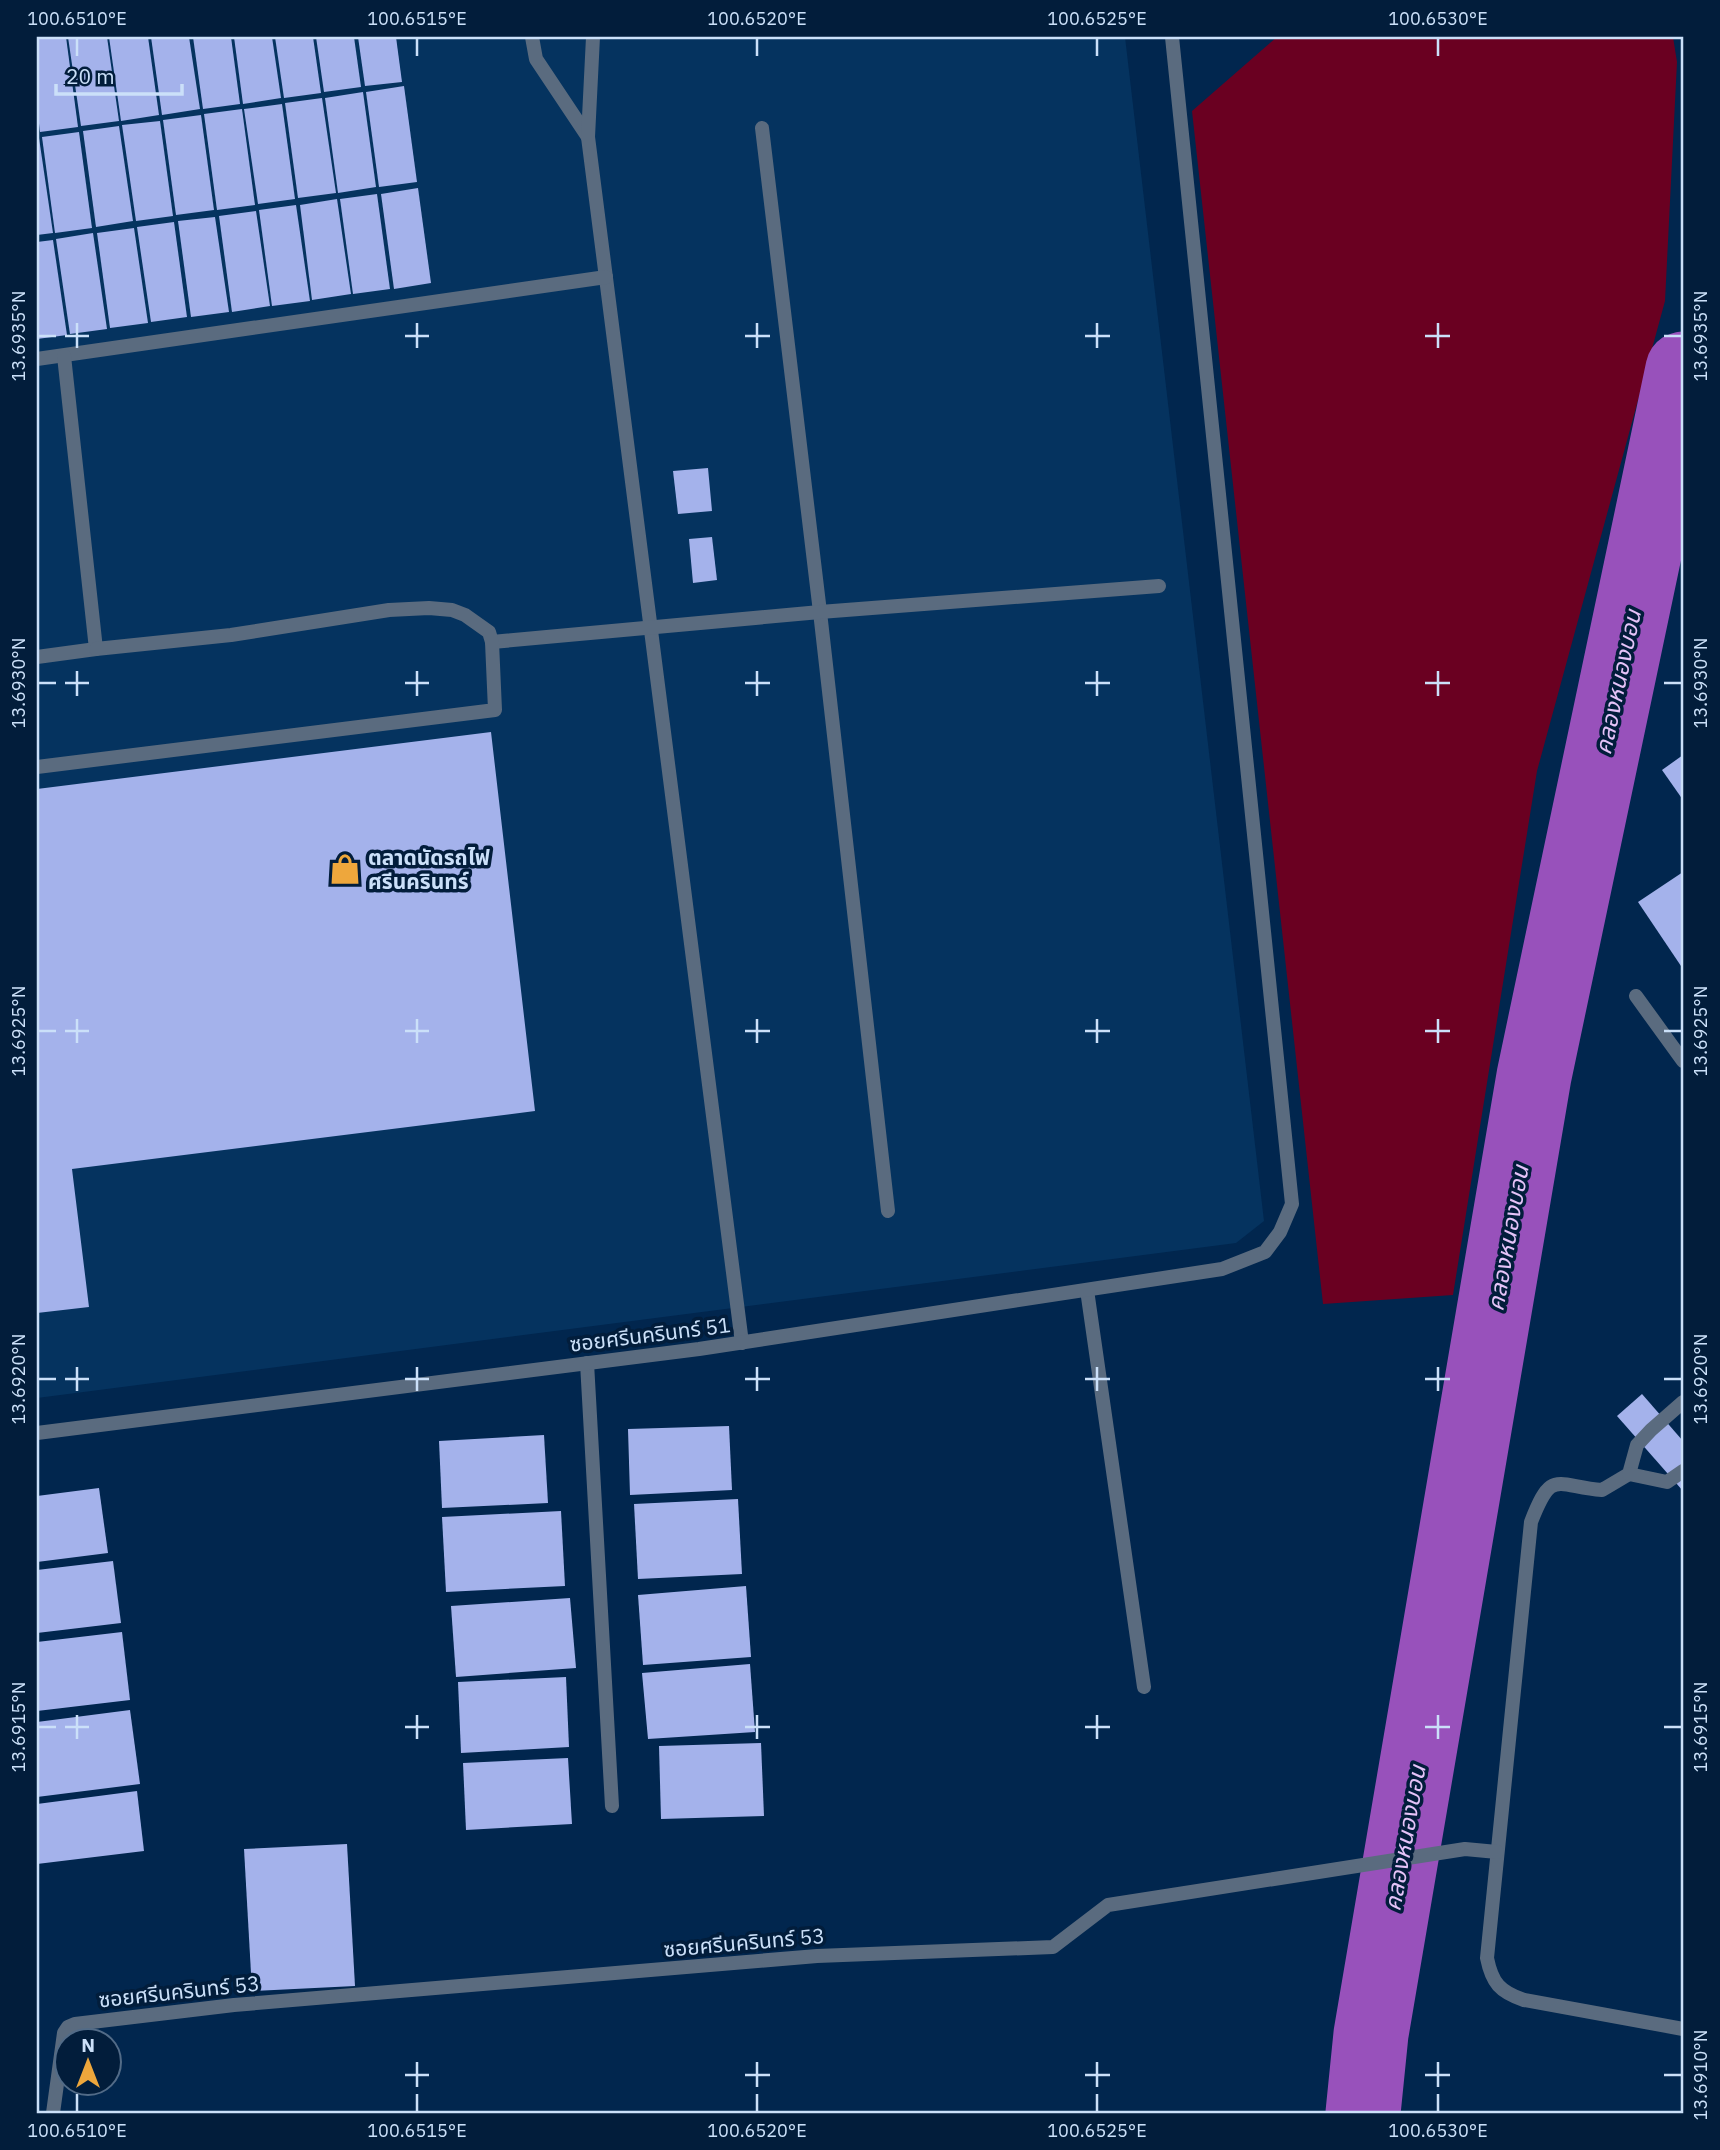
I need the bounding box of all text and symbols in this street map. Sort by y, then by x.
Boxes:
text: 100.6510°E [27,7,127,30]
text: 100.6515°E [367,7,467,30]
text: 100.6520°E [707,7,807,30]
text: 100.6525°E [1047,7,1147,30]
text: 100.6530°E [1388,7,1488,30]
scale bar [56,52,182,96]
text: 20 m [66,62,115,90]
text: 13.6935°N [7,291,30,381]
text: 13.6935°N [1689,291,1712,381]
water label: คลองหนองบอน [1587,605,1647,757]
text: 13.6930°N [7,638,30,728]
text: 13.6930°N [1689,638,1712,728]
place label: ตลาดนัดรถไฟ ศรีนครินทร์ [368,843,490,895]
shop icon: ตลาดนัดรถไฟ ศรีนครินทร์ [328,852,362,886]
text: 13.6925°N [7,986,30,1076]
text: 13.6925°N [1689,986,1712,1076]
water label: คลองหนองบอน [1479,1161,1535,1313]
street label: ซอยศรีนครินทร์ 51 [568,1310,732,1358]
text: 13.6920°N [7,1334,30,1424]
text: 13.6920°N [1689,1334,1712,1424]
text: 13.6915°N [7,1682,30,1772]
text: 13.6915°N [1689,1682,1712,1772]
water label: คลองหนองบอน [1376,1761,1432,1913]
street label: ซอยศรีนครินทร์ 53 [662,1921,826,1963]
street label: ซอยศรีนครินทร์ 53 [97,1969,261,2013]
north arrow [52,2028,122,2098]
text: 13.6910°N [1689,2030,1712,2120]
text: N [81,2033,95,2057]
text: 100.6510°E [27,2119,127,2142]
text: 100.6515°E [367,2119,467,2142]
text: 100.6520°E [707,2119,807,2142]
text: 100.6525°E [1047,2119,1147,2142]
text: 100.6530°E [1388,2119,1488,2142]

